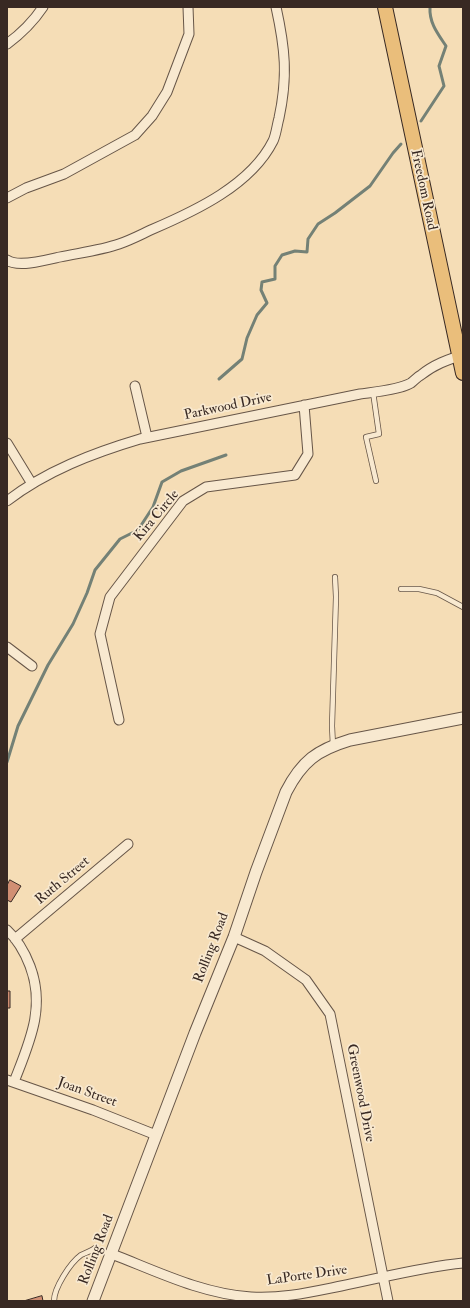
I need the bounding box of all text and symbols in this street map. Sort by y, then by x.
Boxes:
street label: Freedom Road [406,148,440,232]
street label: Parkwood Drive [183,390,273,424]
street label: Kira Circle [131,487,183,545]
street label: Ruth Street [32,853,94,909]
street label: Rolling Road [191,911,233,985]
street label: Greenwood Drive [342,1043,378,1143]
street label: Joan Street [55,1075,119,1111]
street label: Rolling Road [76,1213,118,1287]
street label: LaPorte Drive [266,1262,348,1290]

